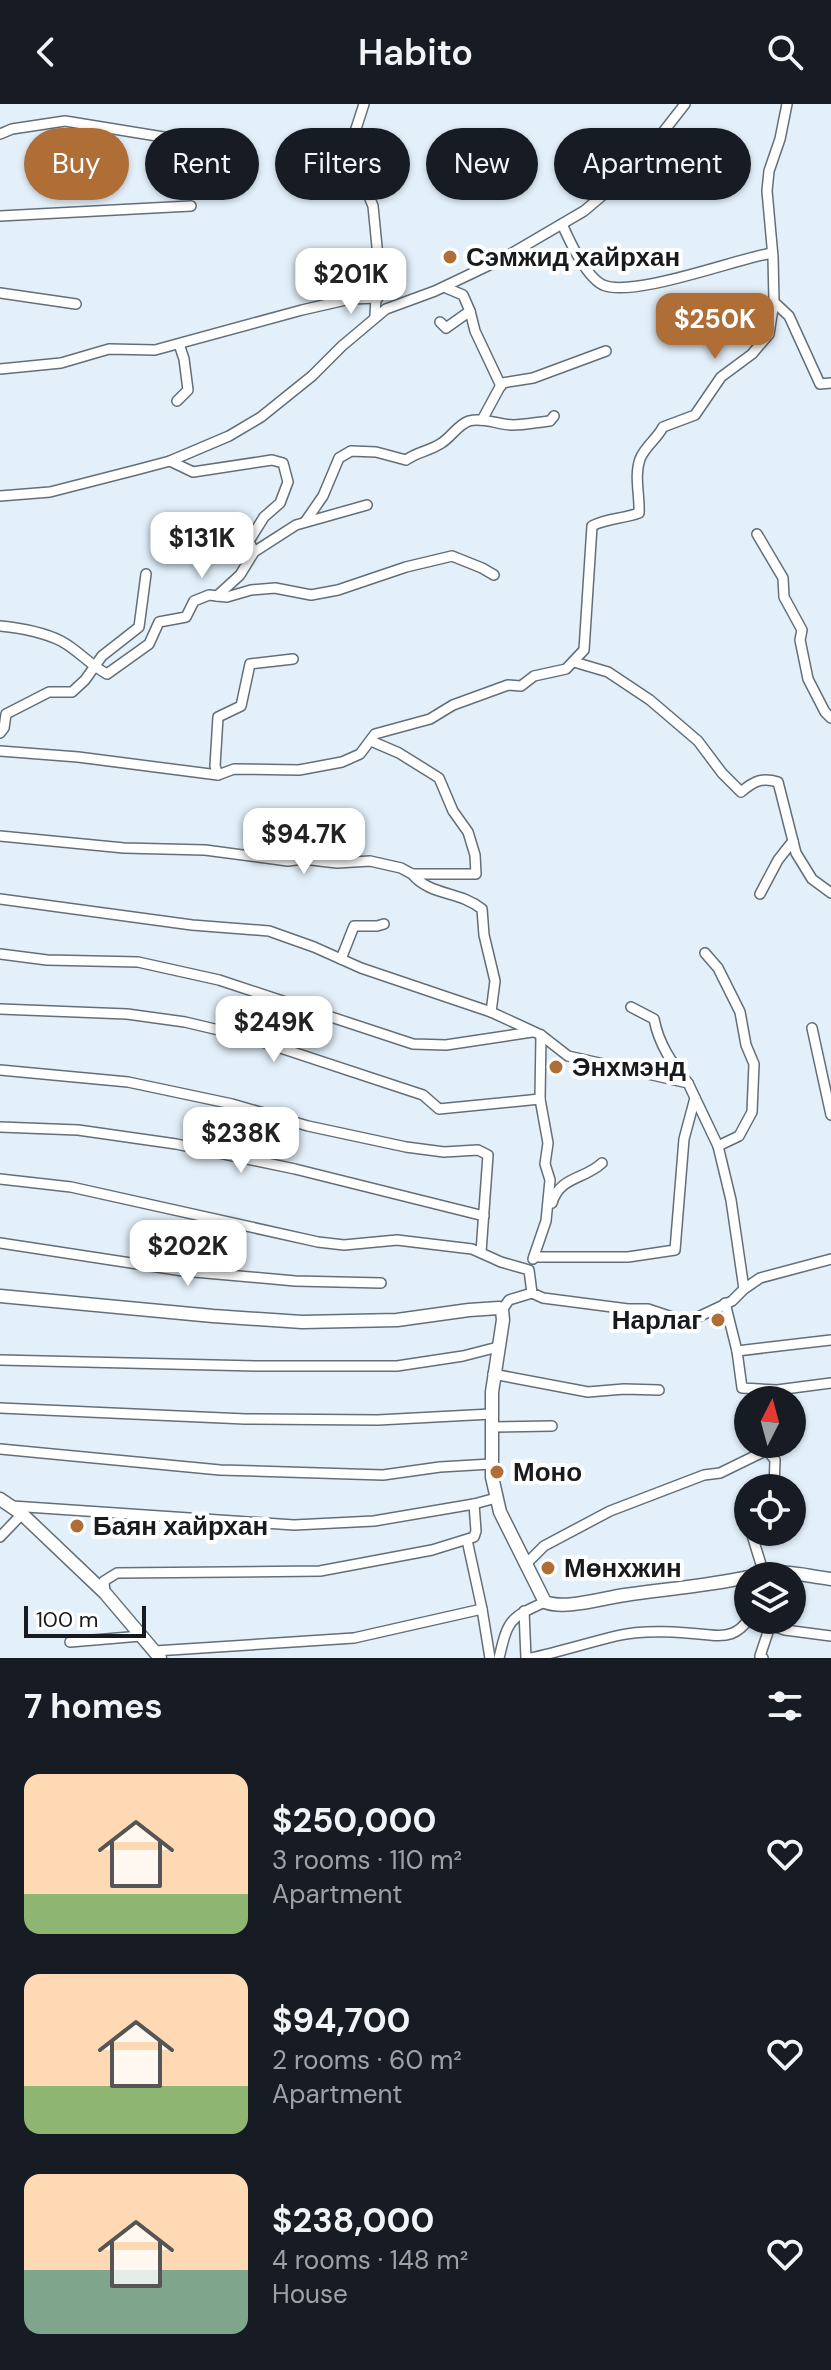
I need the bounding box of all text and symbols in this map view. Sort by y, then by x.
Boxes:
text: Habito [358,29,473,76]
icon: back [24,30,68,74]
icon: search [763,30,807,74]
chip: Buy [24,128,129,200]
chip: Rent [145,128,259,200]
chip: Filters [275,128,410,200]
chip: New [426,128,538,200]
chip: Apartment [554,128,751,200]
place label: Сэмжид хайрхан [466,240,680,274]
pin: $201K [295,248,407,316]
marker: Сэмжид хайрхан [441,248,459,266]
text: $201K [313,257,389,291]
pin: $250K [659,293,771,361]
text: $250K [674,302,756,336]
pin: $131K [146,512,258,580]
text: $131K [168,521,236,555]
pin: $94.7K [239,808,369,876]
text: $94.7K [261,817,347,851]
pin: $249K [218,996,330,1064]
text: $249K [234,1005,314,1039]
place label: Энхмэнд [572,1050,687,1084]
marker: Энхмэнд [547,1058,565,1076]
pin: $238K [185,1107,297,1175]
text: $238K [201,1116,281,1150]
pin: $202K [132,1220,244,1288]
text: $202K [148,1229,228,1263]
place label: Нарлаг [612,1303,702,1337]
marker: Нарлаг [709,1311,727,1329]
north arrow [734,1386,806,1458]
map controls [734,1386,806,1634]
place label: Моно [513,1455,582,1489]
marker: Моно [488,1463,506,1481]
button: locate [734,1474,806,1546]
place label: Баян хайрхан [93,1509,268,1543]
marker: Баян хайрхан [68,1517,86,1535]
place label: Мөнхжин [564,1551,682,1585]
marker: Мөнхжин [539,1559,557,1577]
button: layers [734,1562,806,1634]
scale bar [24,1602,146,1638]
text: 100 m [36,1605,98,1634]
text: 7 homes [24,1684,163,1729]
icon: filters [763,1684,807,1728]
text: $250,000 [272,1798,436,1843]
icon: home [88,1806,184,1902]
icon: heart [763,1832,807,1876]
text: 3 rooms · 110 m² [272,1843,462,1877]
text: Apartment [272,1877,403,1911]
text: $94,700 [272,1998,411,2043]
icon: home [88,2006,184,2102]
icon: heart [763,2032,807,2076]
text: 2 rooms · 60 m² [272,2043,462,2077]
text: Apartment [272,2077,403,2111]
text: $238,000 [272,2198,434,2243]
icon: home [88,2206,184,2302]
icon: heart [763,2232,807,2276]
text: 4 rooms · 148 m² [272,2243,468,2277]
text: House [272,2277,348,2311]

